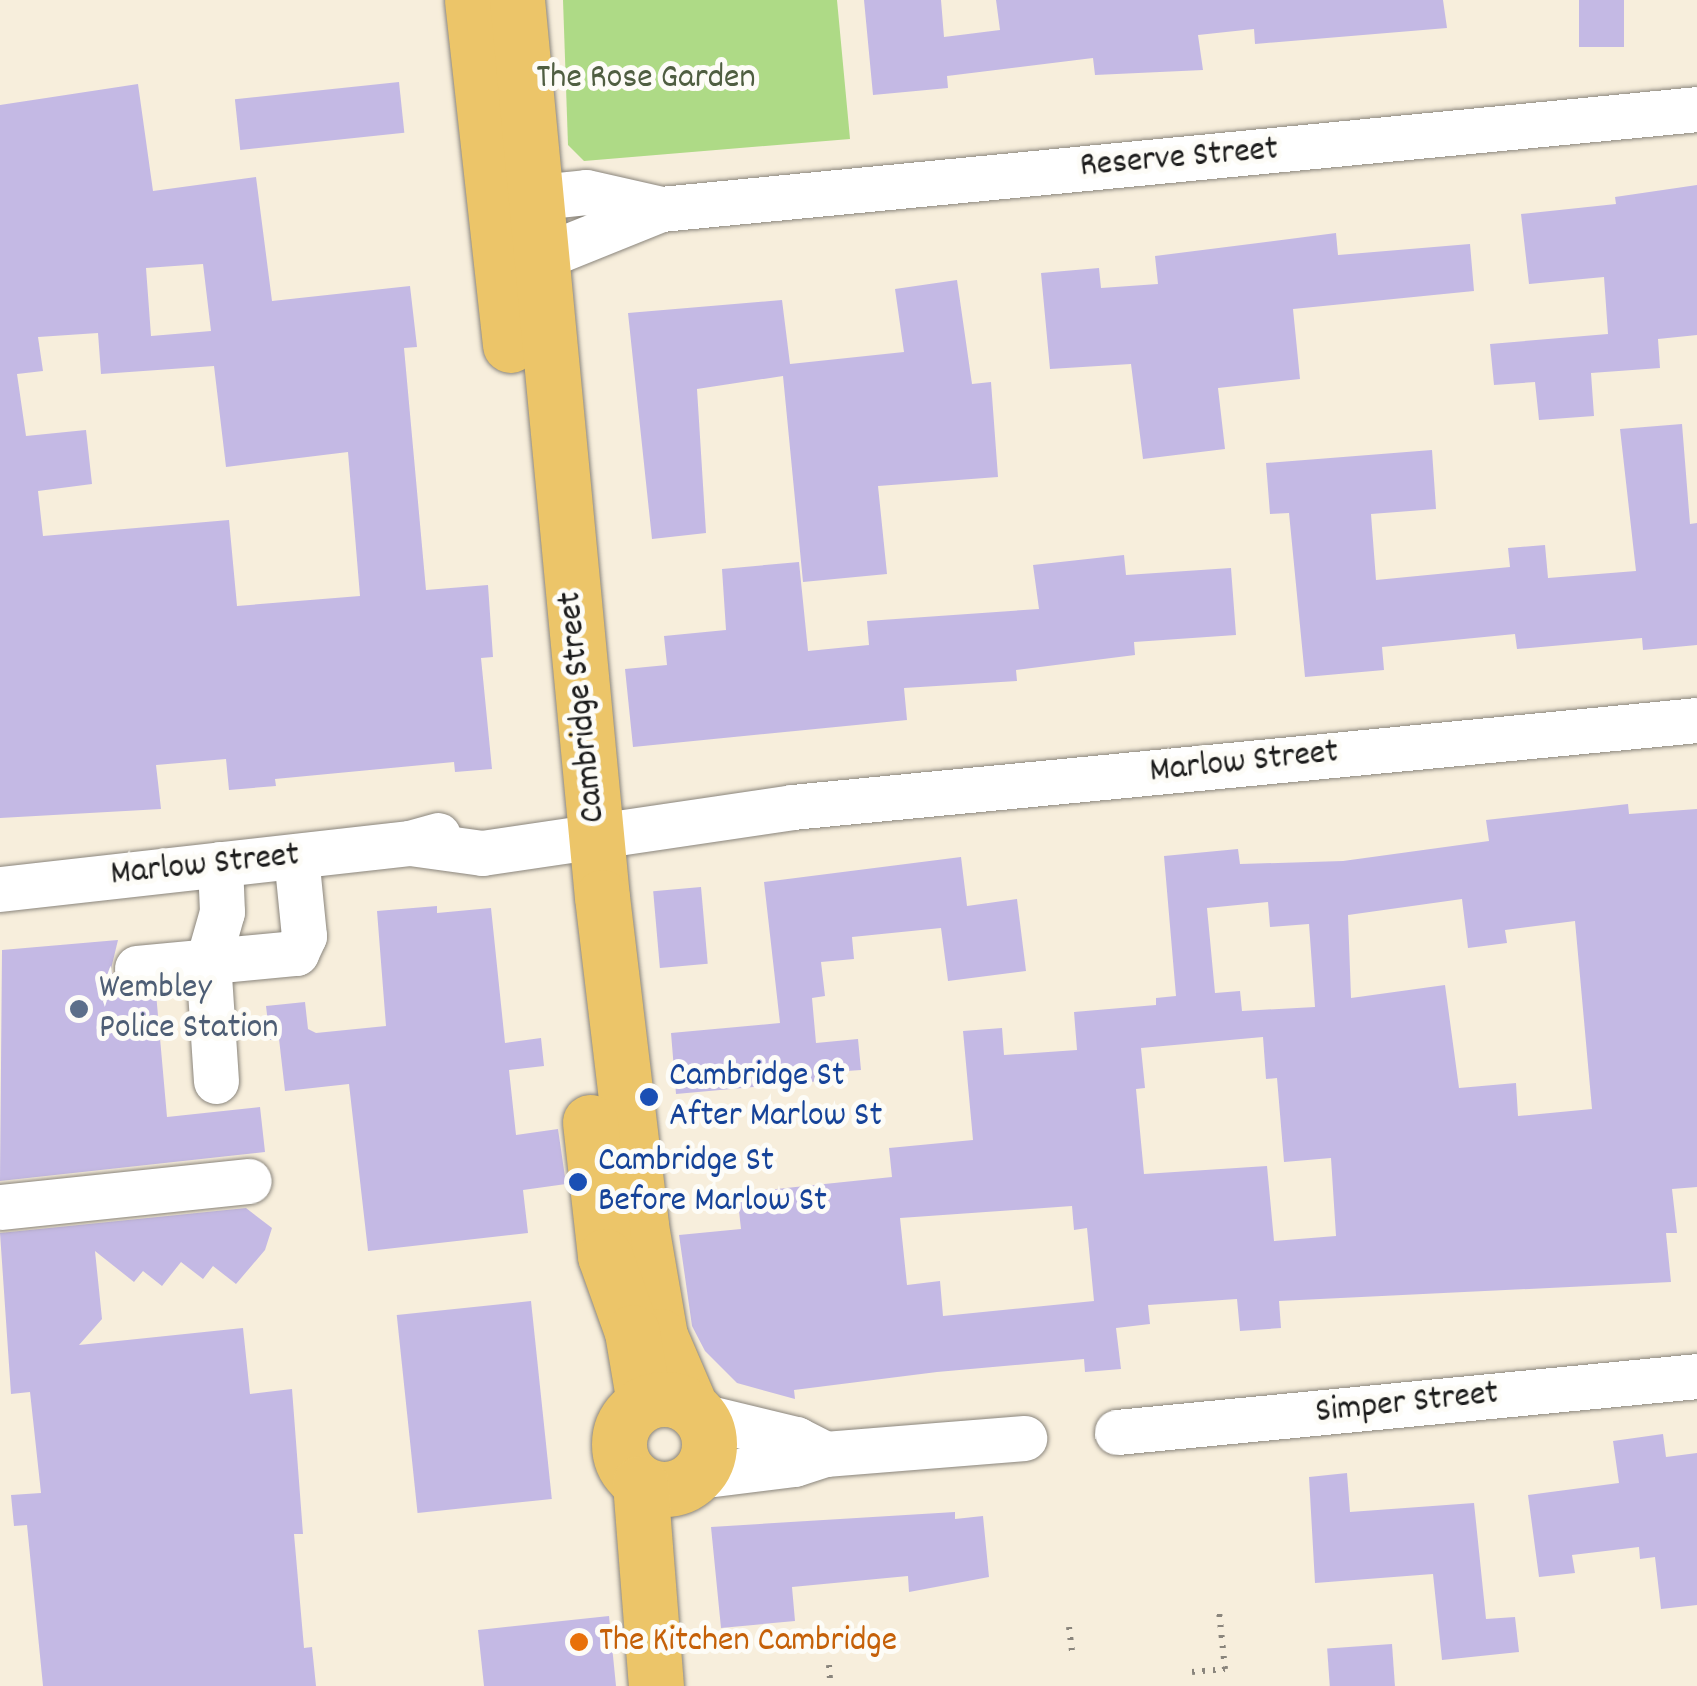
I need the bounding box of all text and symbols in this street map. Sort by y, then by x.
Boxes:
park label: The Rose Garden [536,58,756,100]
street label: Reserve Street [1078,129,1280,189]
street label: Cambridge Street [550,589,616,825]
street label: Marlow Street [1148,732,1340,794]
street label: Marlow Street [109,835,301,897]
place label: Wembley Police Station [99,968,279,1050]
marker: Wembley Police Station [68,998,90,1020]
place label: Cambridge St After Marlow St [669,1056,882,1138]
marker: Cambridge St After Marlow St [638,1086,660,1108]
place label: Cambridge St Before Marlow St [598,1141,827,1223]
marker: Cambridge St Before Marlow St [567,1171,589,1193]
street label: Simper Street [1314,1374,1500,1434]
place label: The Kitchen Cambridge [599,1621,897,1663]
marker: The Kitchen Cambridge [568,1631,590,1653]

